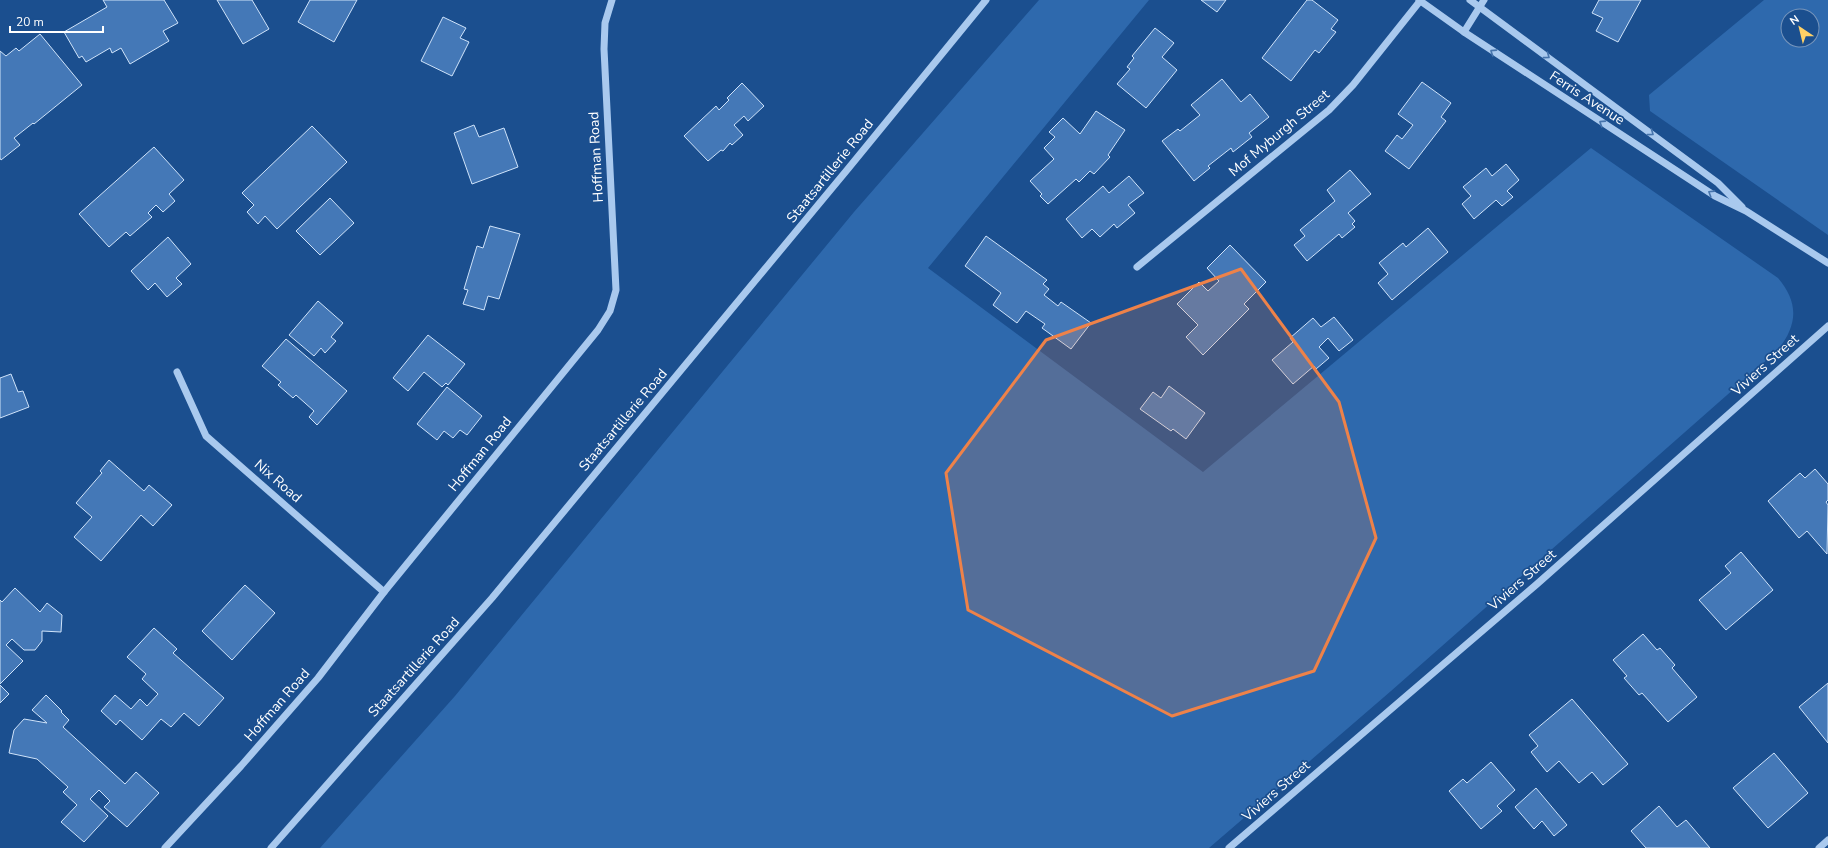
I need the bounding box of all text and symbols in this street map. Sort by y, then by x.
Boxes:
scale bar [10,8,103,34]
north arrow [1780,8,1820,48]
text: N [1787,12,1802,29]
text: 20 m [16,14,44,30]
one-way arrow [1490,49,1497,56]
one-way arrow [1542,51,1549,58]
street label: Ferris Avenue [1546,67,1628,129]
street label: Mof Myburgh Street [1225,85,1333,181]
street label: Hoffman Road [584,111,608,203]
street label: Staatsartillerie Road [782,115,878,227]
one-way arrow [1599,120,1606,128]
one-way arrow [1647,128,1654,135]
one-way arrow [1708,191,1715,198]
street label: Viviers Street [1727,330,1803,401]
street label: Staatsartillerie Road [574,365,672,475]
street label: Hoffman Road [444,413,516,495]
street label: Nix Road [250,455,306,507]
street label: Viviers Street [1483,545,1560,615]
street label: Staatsartillerie Road [364,613,464,721]
street label: Hoffman Road [240,664,314,746]
street label: Viviers Street [1237,756,1314,826]

